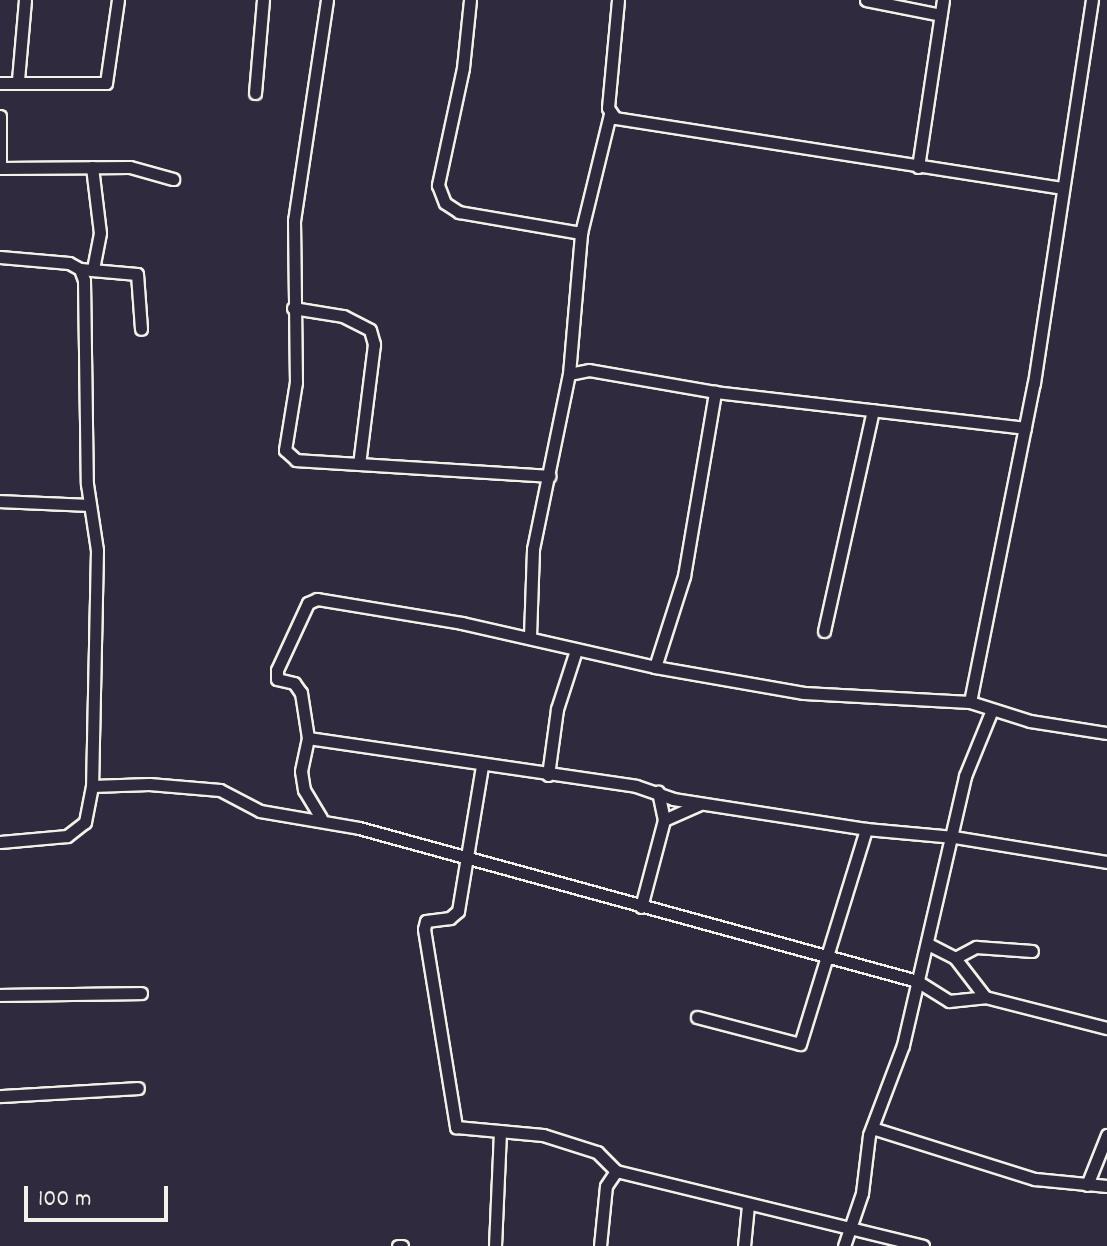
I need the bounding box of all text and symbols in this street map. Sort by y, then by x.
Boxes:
scale bar [28,1170,172,1220]
text: 100 m [38,1183,91,1217]

